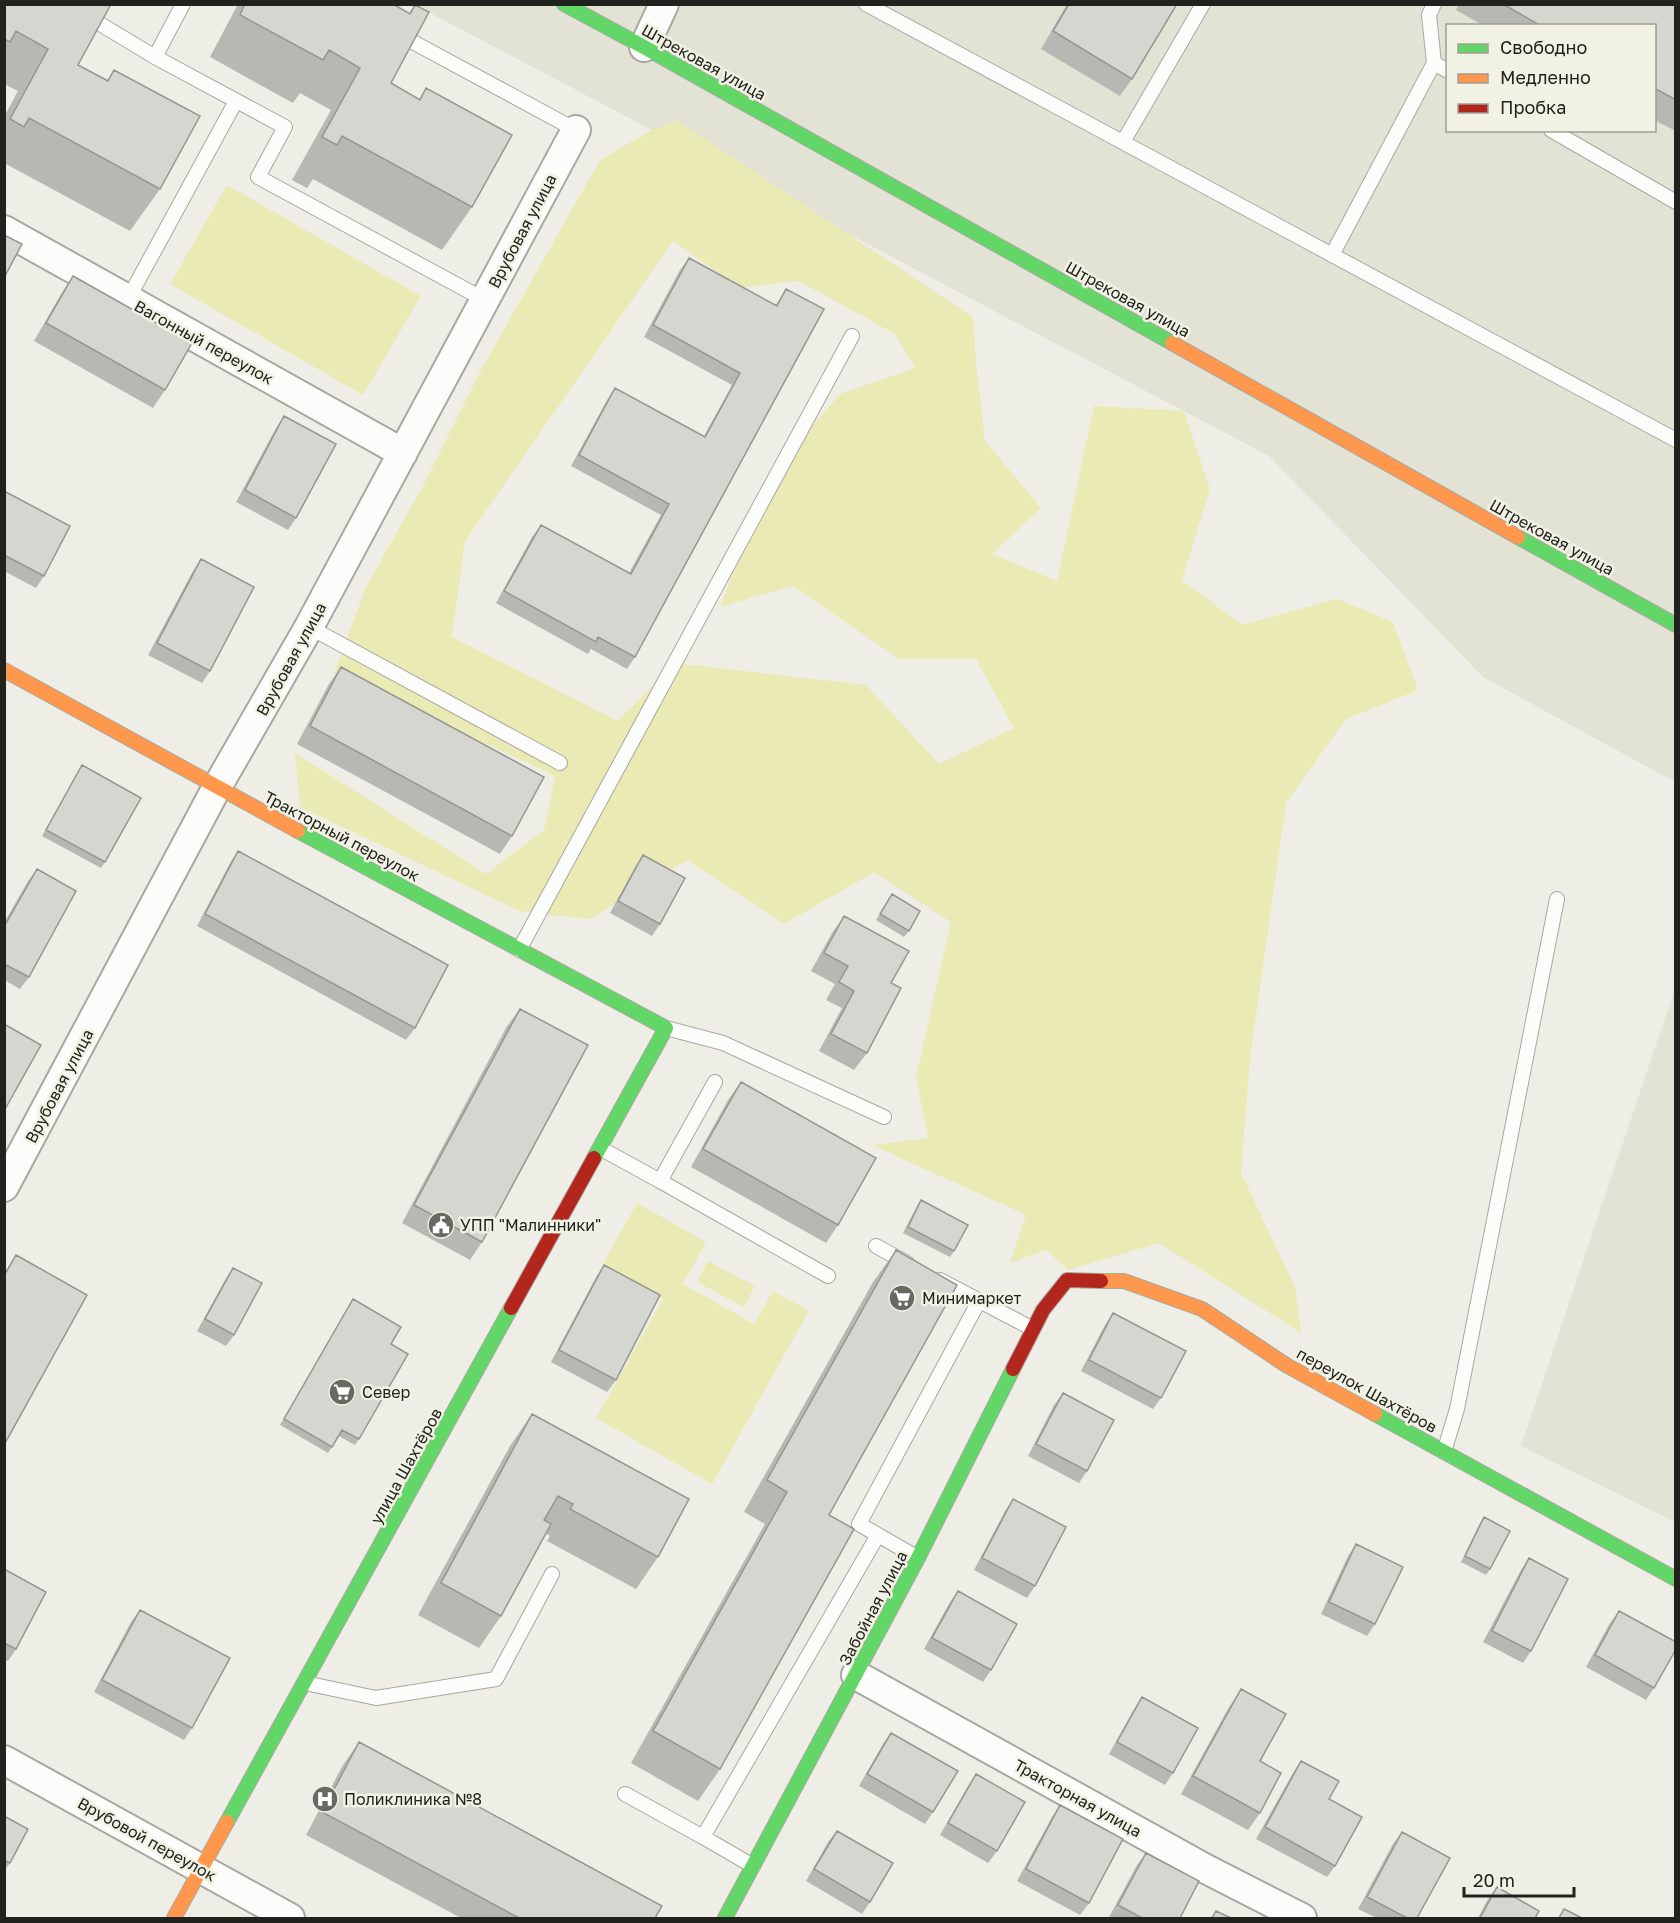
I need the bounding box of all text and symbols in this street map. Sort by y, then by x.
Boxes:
street label: Штрековая улица [638,20,770,104]
legend [1446,24,1656,132]
text: Свободно [1500,36,1587,58]
text: Медленно [1500,66,1591,88]
text: Пробка [1500,96,1566,118]
street label: Врубовая улица [483,171,561,291]
street label: Штрековая улица [1062,257,1194,341]
street label: Вагонный переулок [131,295,277,389]
street label: Штрековая улица [1486,495,1618,579]
street label: Врубовая улица [252,599,330,719]
street label: Тракторный переулок [261,786,423,886]
street label: Врубовая улица [20,1026,98,1146]
public building icon: УПП "Малинники" [426,1210,456,1240]
place label: УПП "Малинники" [460,1215,601,1235]
supermarket icon: Минимаркет [887,1283,917,1313]
place label: Минимаркет [922,1288,1021,1308]
street label: переулок Шахтёров [1293,1343,1441,1437]
supermarket icon: Север [327,1377,357,1407]
place label: Север [362,1382,410,1402]
street label: улица Шахтёров [366,1404,446,1528]
street label: Забойная улица [834,1547,912,1669]
street label: Тракторная улица [1011,1755,1145,1841]
hospital icon: Поликлиника №8 [310,1784,340,1814]
place label: Поликлиника №8 [344,1789,482,1809]
street label: Врубовой переулок [74,1793,220,1885]
scale bar [1464,1860,1574,1898]
text: 20 m [1473,1869,1515,1891]

